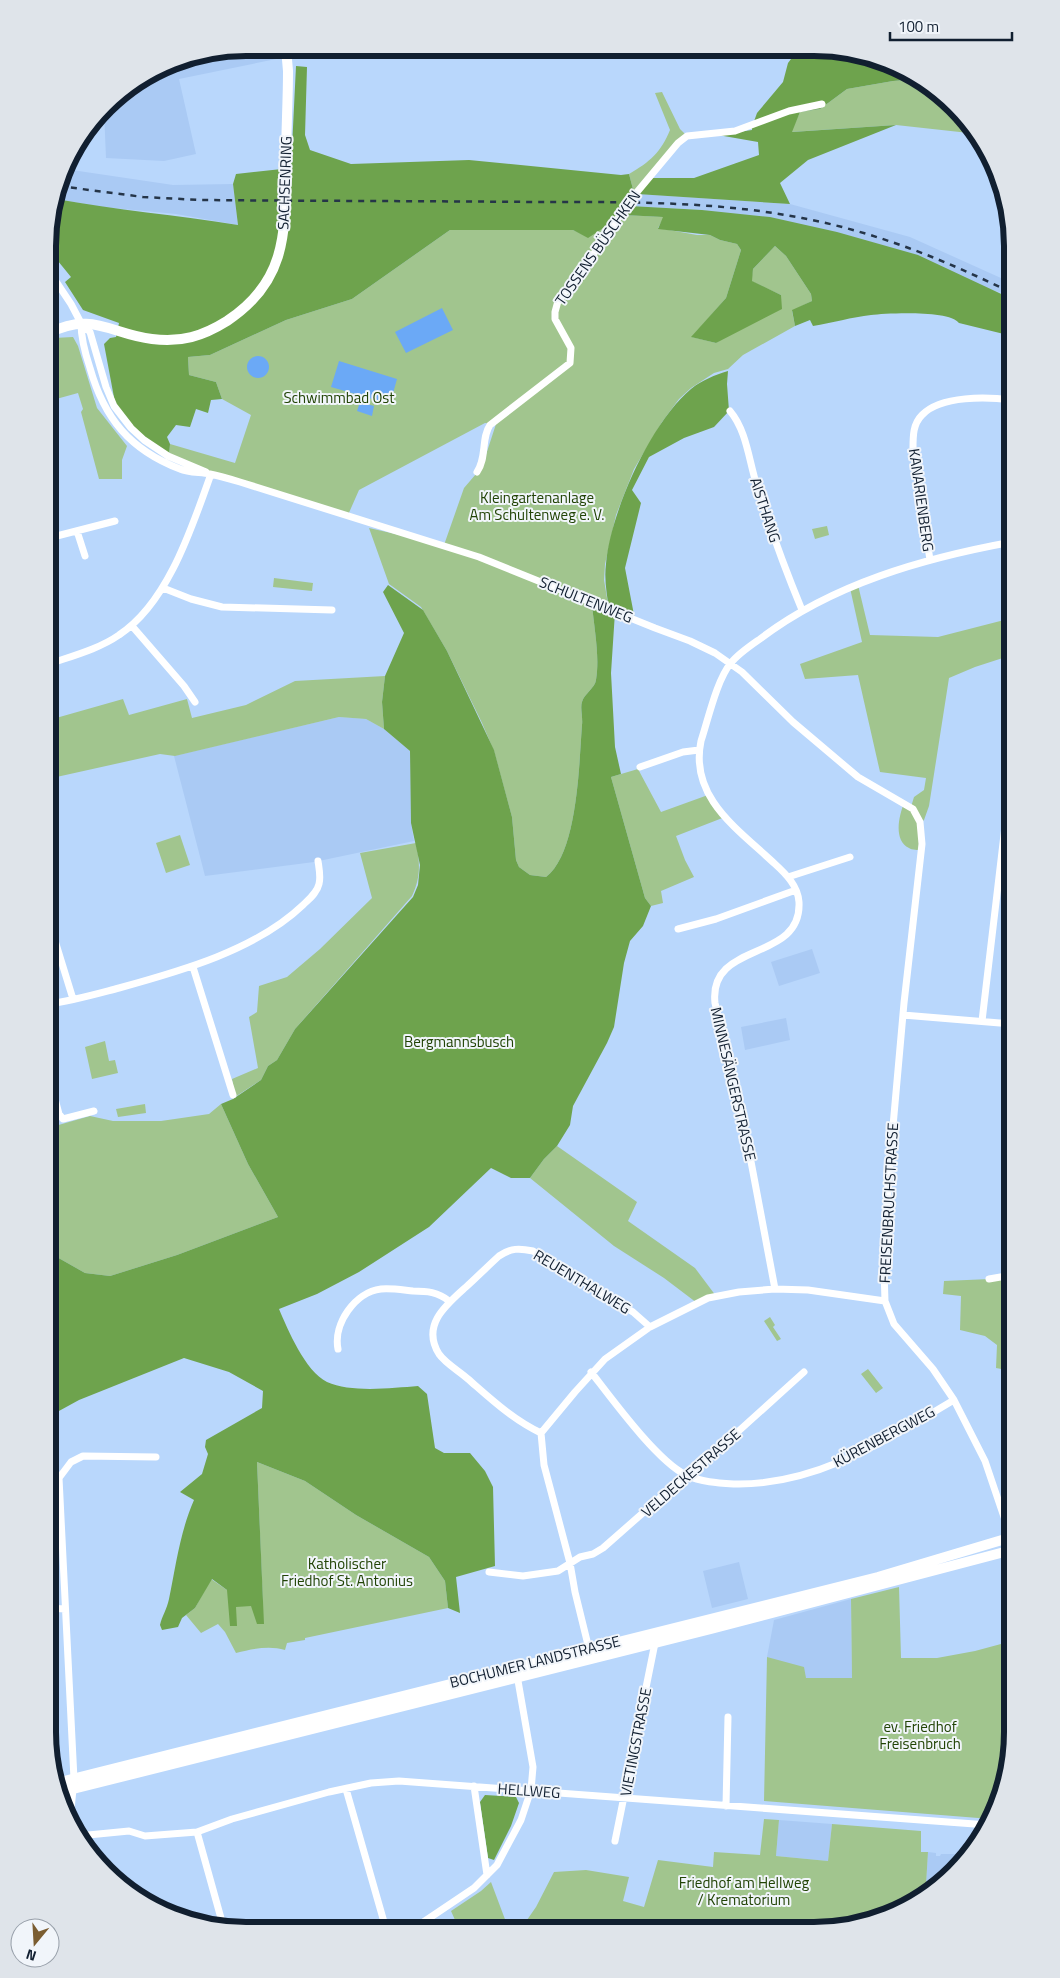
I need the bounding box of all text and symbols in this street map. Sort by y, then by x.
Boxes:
scale bar [890,10,1012,42]
text: 100 m [898,15,939,38]
street label: SACHSENRING [271,136,298,230]
street label: TOSSENS BÜSCHKEN [549,185,646,310]
park label: Schwimmbad Ost [283,386,395,409]
street label: KANARIENBERG [903,447,940,553]
street label: AISTHANG [744,474,787,545]
park label: Kleingartenanlage Am Schultenweg e. V. [470,486,605,526]
street label: SCHULTENWEG [536,570,636,629]
street label: MINNESÄNGERSTRASSE [705,1005,762,1163]
park label: Bergmannsbusch [404,1030,514,1053]
street label: FREISENBRUCHSTRASSE [873,1122,904,1284]
street label: REUENTHALWEG [529,1243,635,1320]
street label: KÜRENBERGWEG [829,1400,939,1473]
street label: VELDECKESTRASSE [636,1423,746,1522]
park label: Katholischer Friedhof St. Antonius [281,1552,413,1592]
street label: BOCHUMER LANDSTRASSE [447,1629,623,1694]
street label: VIETINGSTRASSE [614,1686,657,1798]
park label: ev. Friedhof Freisenbruch [879,1715,961,1755]
street label: HELLWEG [497,1777,561,1804]
park label: Friedhof am Hellweg / Krematorium [679,1871,809,1911]
north arrow [10,1918,60,1968]
text: N [23,1944,39,1967]

